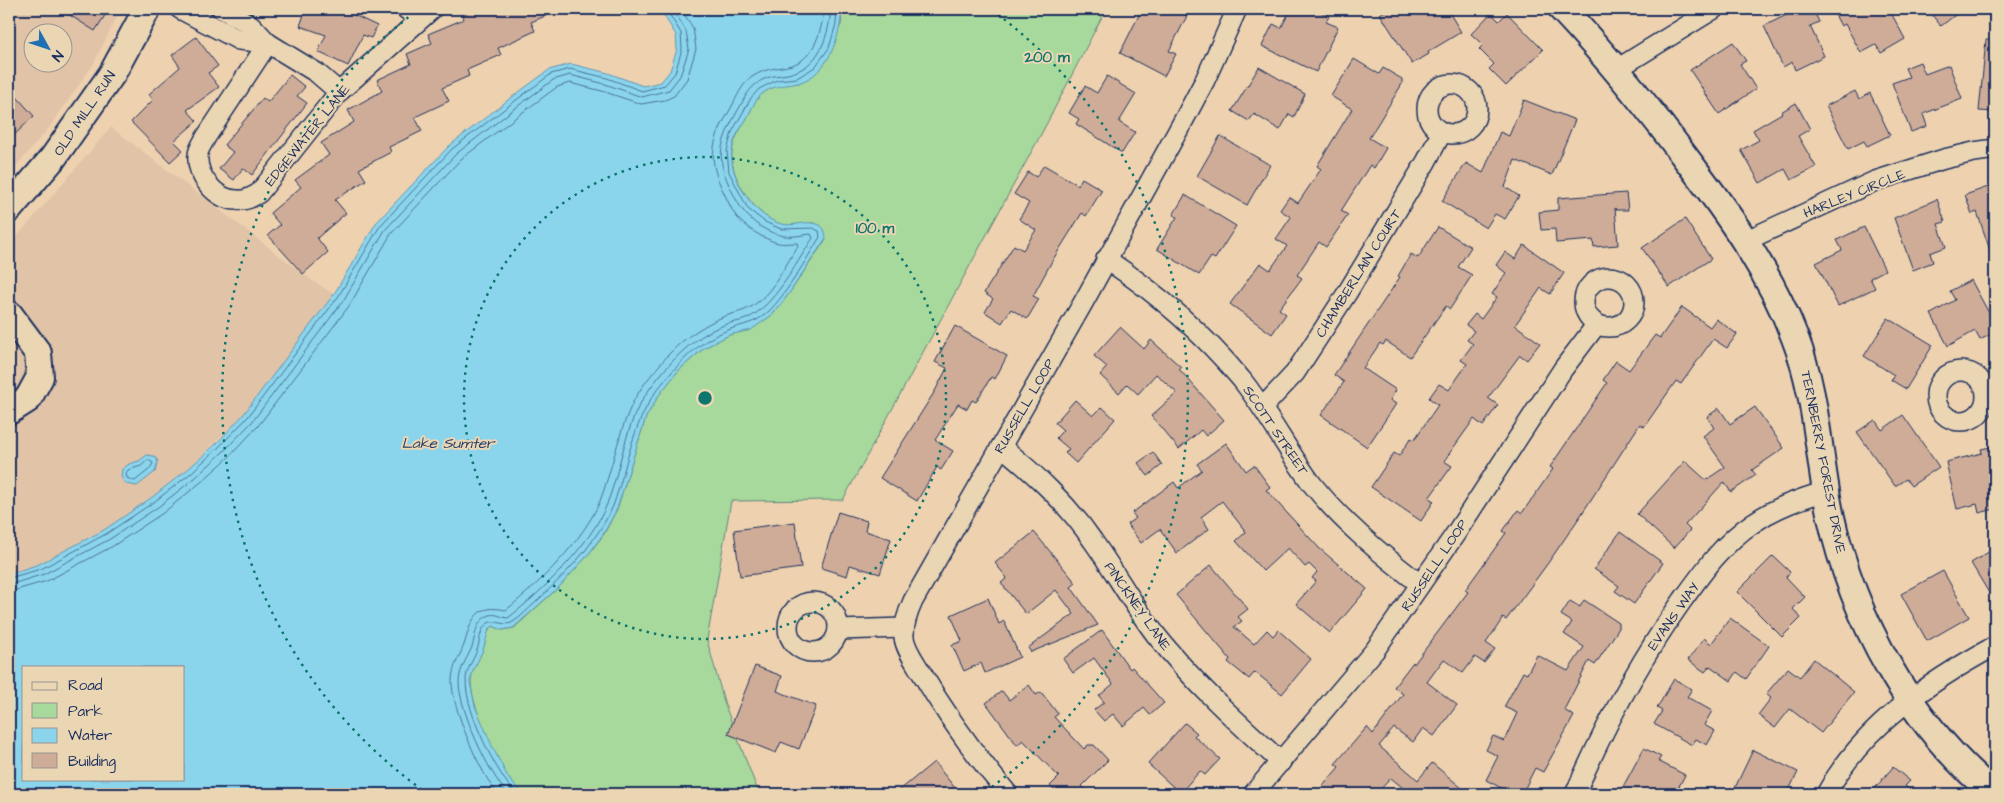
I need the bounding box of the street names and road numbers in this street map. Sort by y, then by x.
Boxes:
street label: OLD MILL RUN [49,67,121,160]
street label: EDGEWATER LANE [260,80,356,191]
street label: HARLEY CIRCLE [1800,164,1909,224]
street label: CHAMBERLAIN COURT [1311,205,1407,342]
street label: RUSSELL LOOP [990,355,1060,458]
street label: TERNBERRY FOREST DRIVE [1795,369,1851,556]
street label: SCOTT STREET [1238,382,1313,480]
street label: RUSSELL LOOP [1397,516,1473,615]
street label: PINCKNEY LANE [1099,558,1176,656]
street label: EVANS WAY [1643,578,1705,655]

